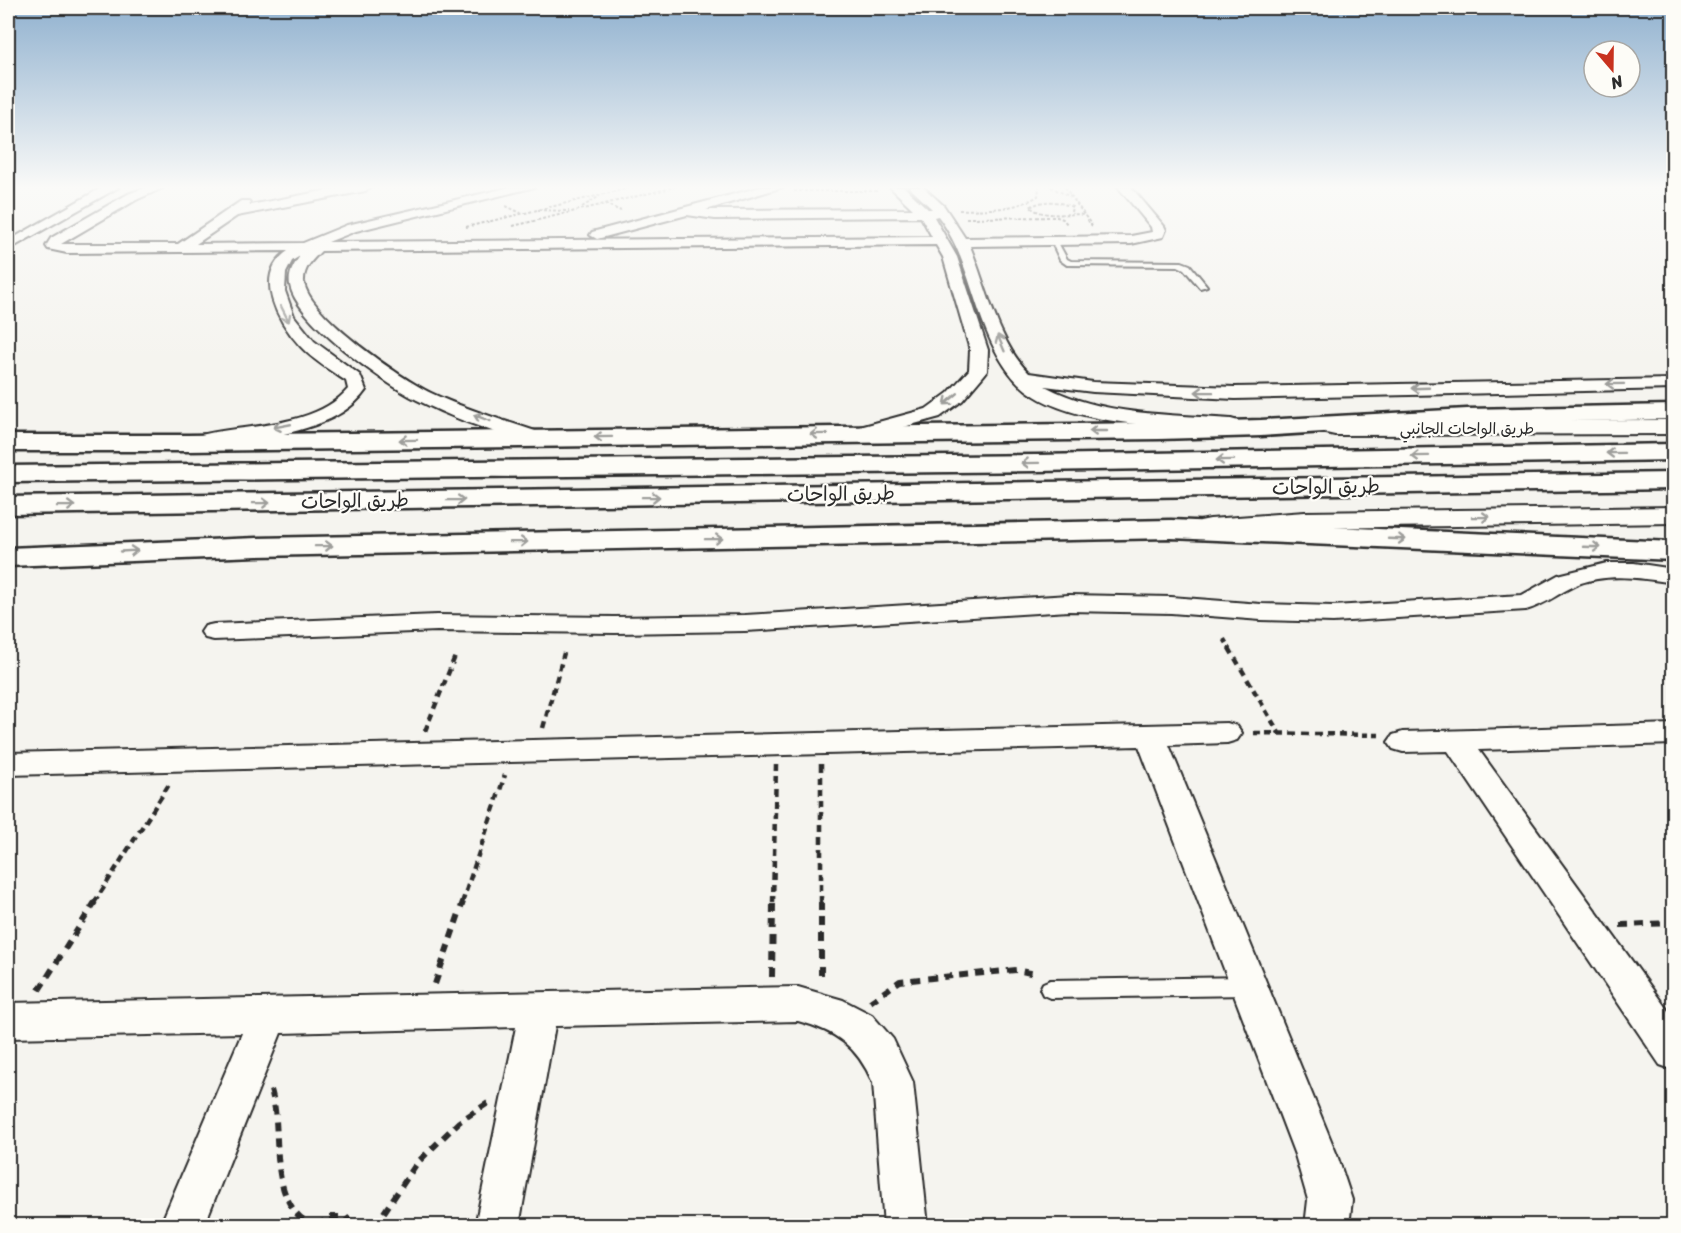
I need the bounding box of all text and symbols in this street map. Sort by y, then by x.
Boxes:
north arrow [1582,39,1642,99]
text: N [1606,67,1628,98]
one-way arrow [280,305,291,323]
one-way arrow [995,335,1006,353]
one-way arrow [1606,378,1626,390]
one-way arrow [1411,382,1431,394]
one-way arrow [1195,387,1215,398]
one-way arrow [944,392,959,406]
one-way arrow [473,412,492,423]
street label: طريق الواحات الجانبي [1400,414,1534,443]
one-way arrow [272,421,292,432]
one-way arrow [1088,425,1108,437]
one-way arrow [809,428,829,440]
one-way arrow [593,432,613,443]
one-way arrow [398,434,418,446]
one-way arrow [1606,447,1626,459]
one-way arrow [1411,451,1431,462]
one-way arrow [1216,454,1236,465]
one-way arrow [1021,457,1041,469]
street label: طريق الواحات [1272,469,1380,505]
street label: طريق الواحات [787,476,895,512]
street label: طريق الواحات [301,483,409,519]
one-way arrow [640,491,660,503]
one-way arrow [445,494,465,506]
one-way arrow [250,497,270,509]
one-way arrow [55,500,75,511]
one-way arrow [1470,511,1490,522]
one-way arrow [703,533,723,544]
one-way arrow [1386,533,1406,544]
one-way arrow [508,536,528,548]
one-way arrow [313,540,333,551]
one-way arrow [1581,542,1601,553]
one-way arrow [118,546,138,557]

